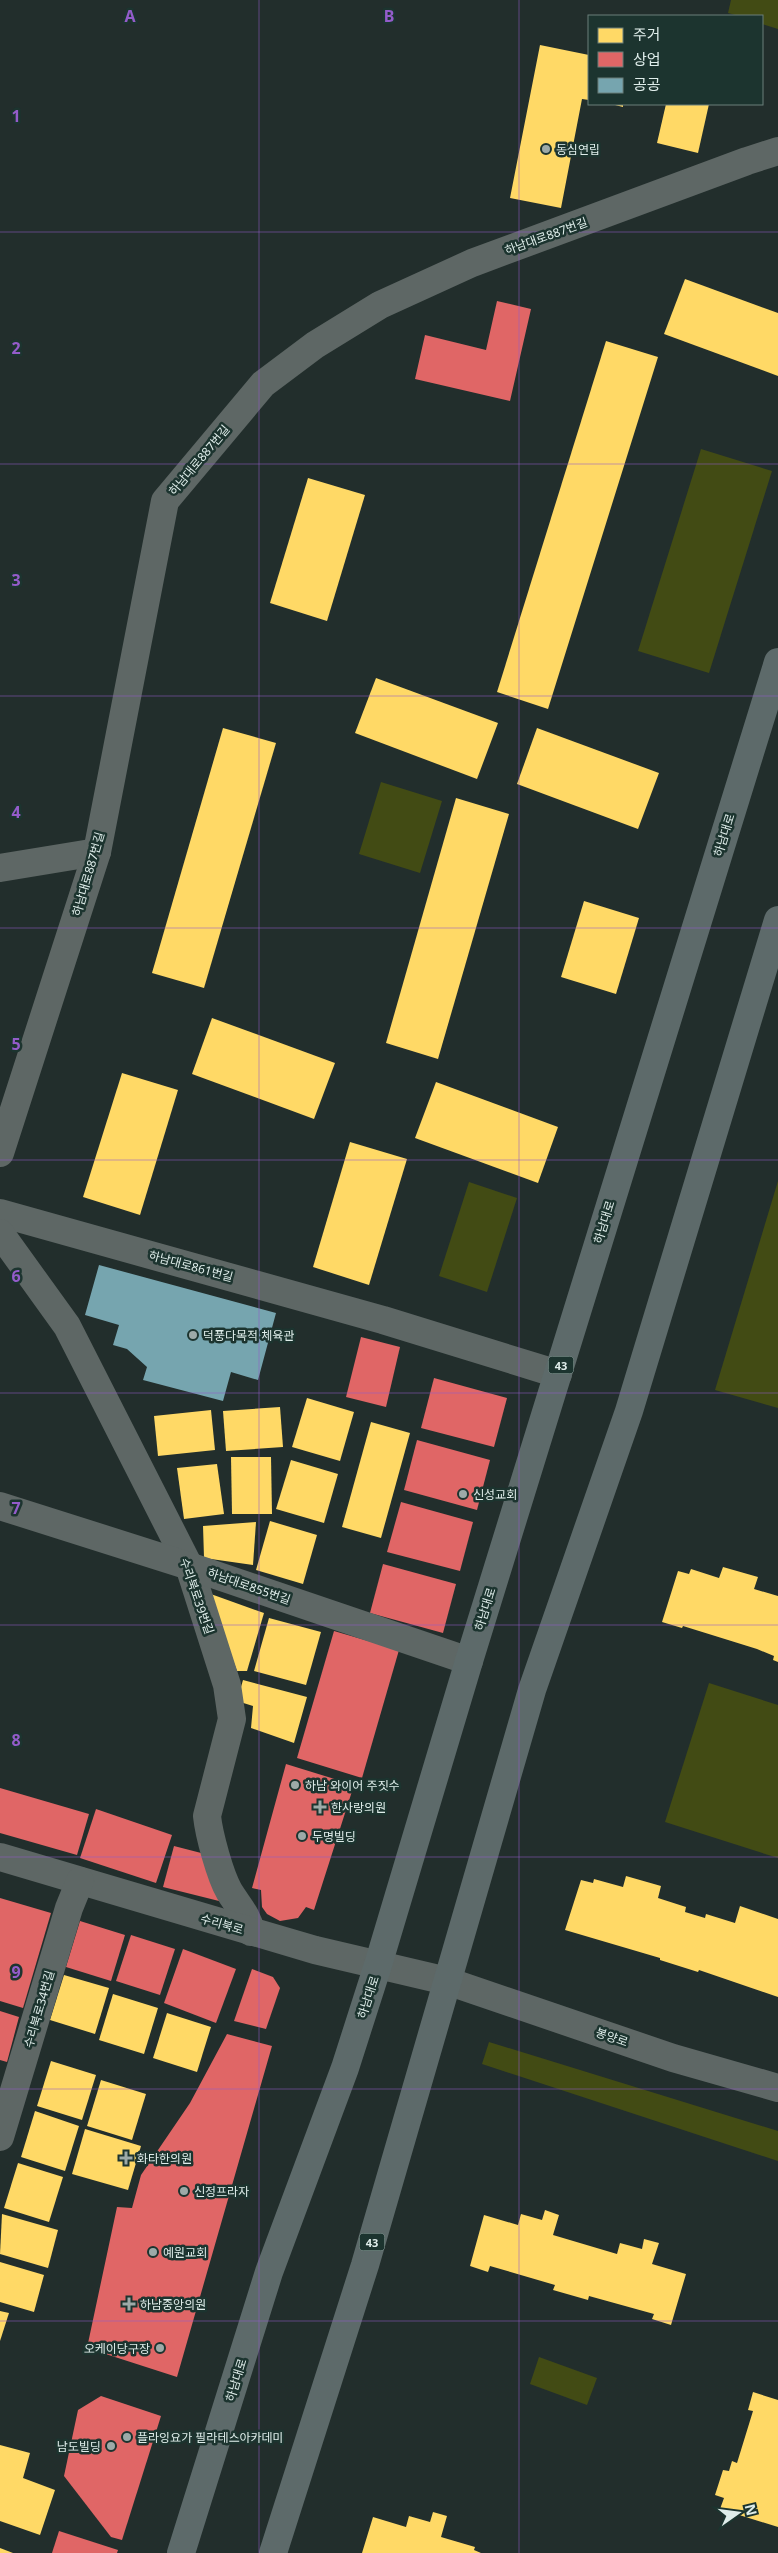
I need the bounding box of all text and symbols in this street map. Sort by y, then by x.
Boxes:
text: A [124,5,136,27]
text: B [384,5,394,27]
legend [588,15,763,105]
text: 주거 [633,24,661,44]
text: 상업 [633,49,661,69]
text: 공공 [633,74,661,94]
text: 1 [11,105,21,127]
place label: 동심연립 [556,141,600,158]
marker: 동심연립 [540,143,552,155]
street label: 하남대로887번길 [502,213,590,259]
text: 2 [11,337,21,359]
street label: 하남대로887번길 [165,421,233,499]
text: 3 [11,569,21,591]
text: 4 [11,801,21,823]
street label: 하남대로 [709,811,739,859]
street label: 하남대로887번길 [68,830,108,918]
text: 5 [11,1033,21,1055]
street label: 하남대로 [589,1198,619,1246]
street label: 하남대로861번길 [147,1247,235,1285]
text: 6 [11,1265,21,1287]
place label: 덕풍다목적 체육관 [203,1327,294,1344]
marker: 덕풍다목적 체육관 [187,1329,199,1341]
road number: 43 [548,1356,574,1374]
place label: 신성교회 [473,1486,517,1503]
marker: 신성교회 [457,1488,469,1500]
text: 7 [11,1497,21,1519]
street label: 수리북로39번길 [176,1555,218,1637]
street label: 하남대로855번길 [205,1564,293,1608]
street label: 하남대로 [470,1585,500,1633]
text: 8 [11,1729,21,1751]
place label: 하남 와이어 주짓수 [305,1777,400,1794]
marker: 하남 와이어 주짓수 [289,1779,301,1791]
place label: 한사랑의원 [331,1799,386,1816]
marker: 한사랑의원 [313,1800,327,1814]
place label: 두명빌딩 [312,1828,356,1845]
marker: 두명빌딩 [296,1830,308,1842]
street label: 수리북로 [198,1910,246,1938]
text: 9 [11,1961,21,1983]
street label: 수리북로34번길 [20,1968,58,2050]
street label: 하남대로 [353,1973,383,2021]
street label: 봉양로 [594,2024,630,2050]
place label: 화타한의원 [137,2150,192,2167]
marker: 화타한의원 [119,2151,133,2165]
place label: 신정프라자 [194,2183,249,2200]
marker: 신정프라자 [178,2185,190,2197]
road number: 43 [360,2234,384,2250]
place label: 예원교회 [163,2244,207,2261]
marker: 예원교회 [147,2246,159,2258]
place label: 하남중앙의원 [140,2296,206,2313]
marker: 하남중앙의원 [122,2297,136,2311]
place label: 오케이당구장 [84,2340,150,2357]
marker: 오케이당구장 [154,2342,166,2354]
street label: 하남대로 [221,2356,251,2404]
place label: 플라잉요가 필라테스아카데미 [137,2429,284,2446]
marker: 플라잉요가 필라테스아카데미 [121,2431,133,2443]
place label: 남도빌딩 [57,2438,101,2455]
marker: 남도빌딩 [105,2440,117,2452]
north arrow [713,2488,763,2538]
text: N [741,2502,762,2518]

